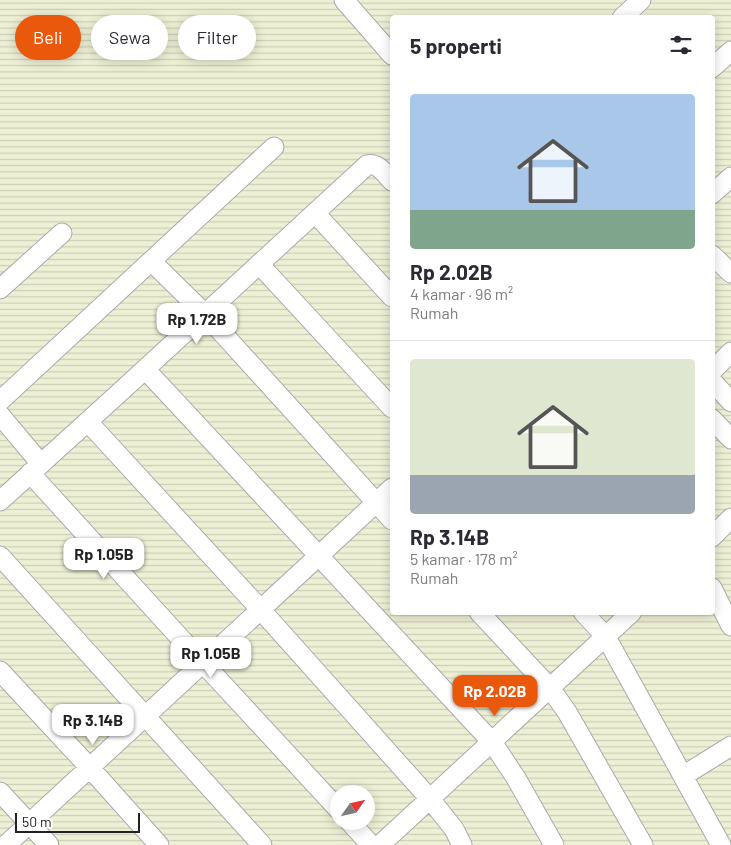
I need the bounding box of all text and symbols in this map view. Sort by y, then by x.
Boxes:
chip: Beli [15,15,81,60]
chip: Sewa [91,15,168,60]
chip: Filter [178,15,256,60]
icon: filters [667,31,695,59]
text: 5 properti [410,33,502,58]
icon: home [508,126,598,216]
text: Rp 2.02B [410,259,493,284]
text: 4 kamar · 96 m² [410,284,513,303]
pin: Rp 1.72B [145,302,249,345]
text: Rumah [410,303,458,322]
text: Rp 1.72B [168,309,226,328]
icon: home [508,392,598,482]
text: Rp 3.14B [410,524,489,549]
pin: Rp 1.05B [52,538,156,580]
text: Rp 1.05B [74,544,134,563]
text: 5 kamar · 178 m² [410,549,518,568]
text: Rumah [410,568,458,587]
pin: Rp 1.05B [159,636,263,679]
text: Rp 1.05B [181,643,241,662]
pin: Rp 2.02B [443,674,547,717]
text: Rp 2.02B [464,681,526,700]
pin: Rp 3.14B [41,704,145,746]
text: Rp 3.14B [63,710,123,729]
north arrow [330,785,375,830]
map controls [330,785,375,830]
scale bar [15,810,140,833]
text: 50 m [22,813,51,830]

